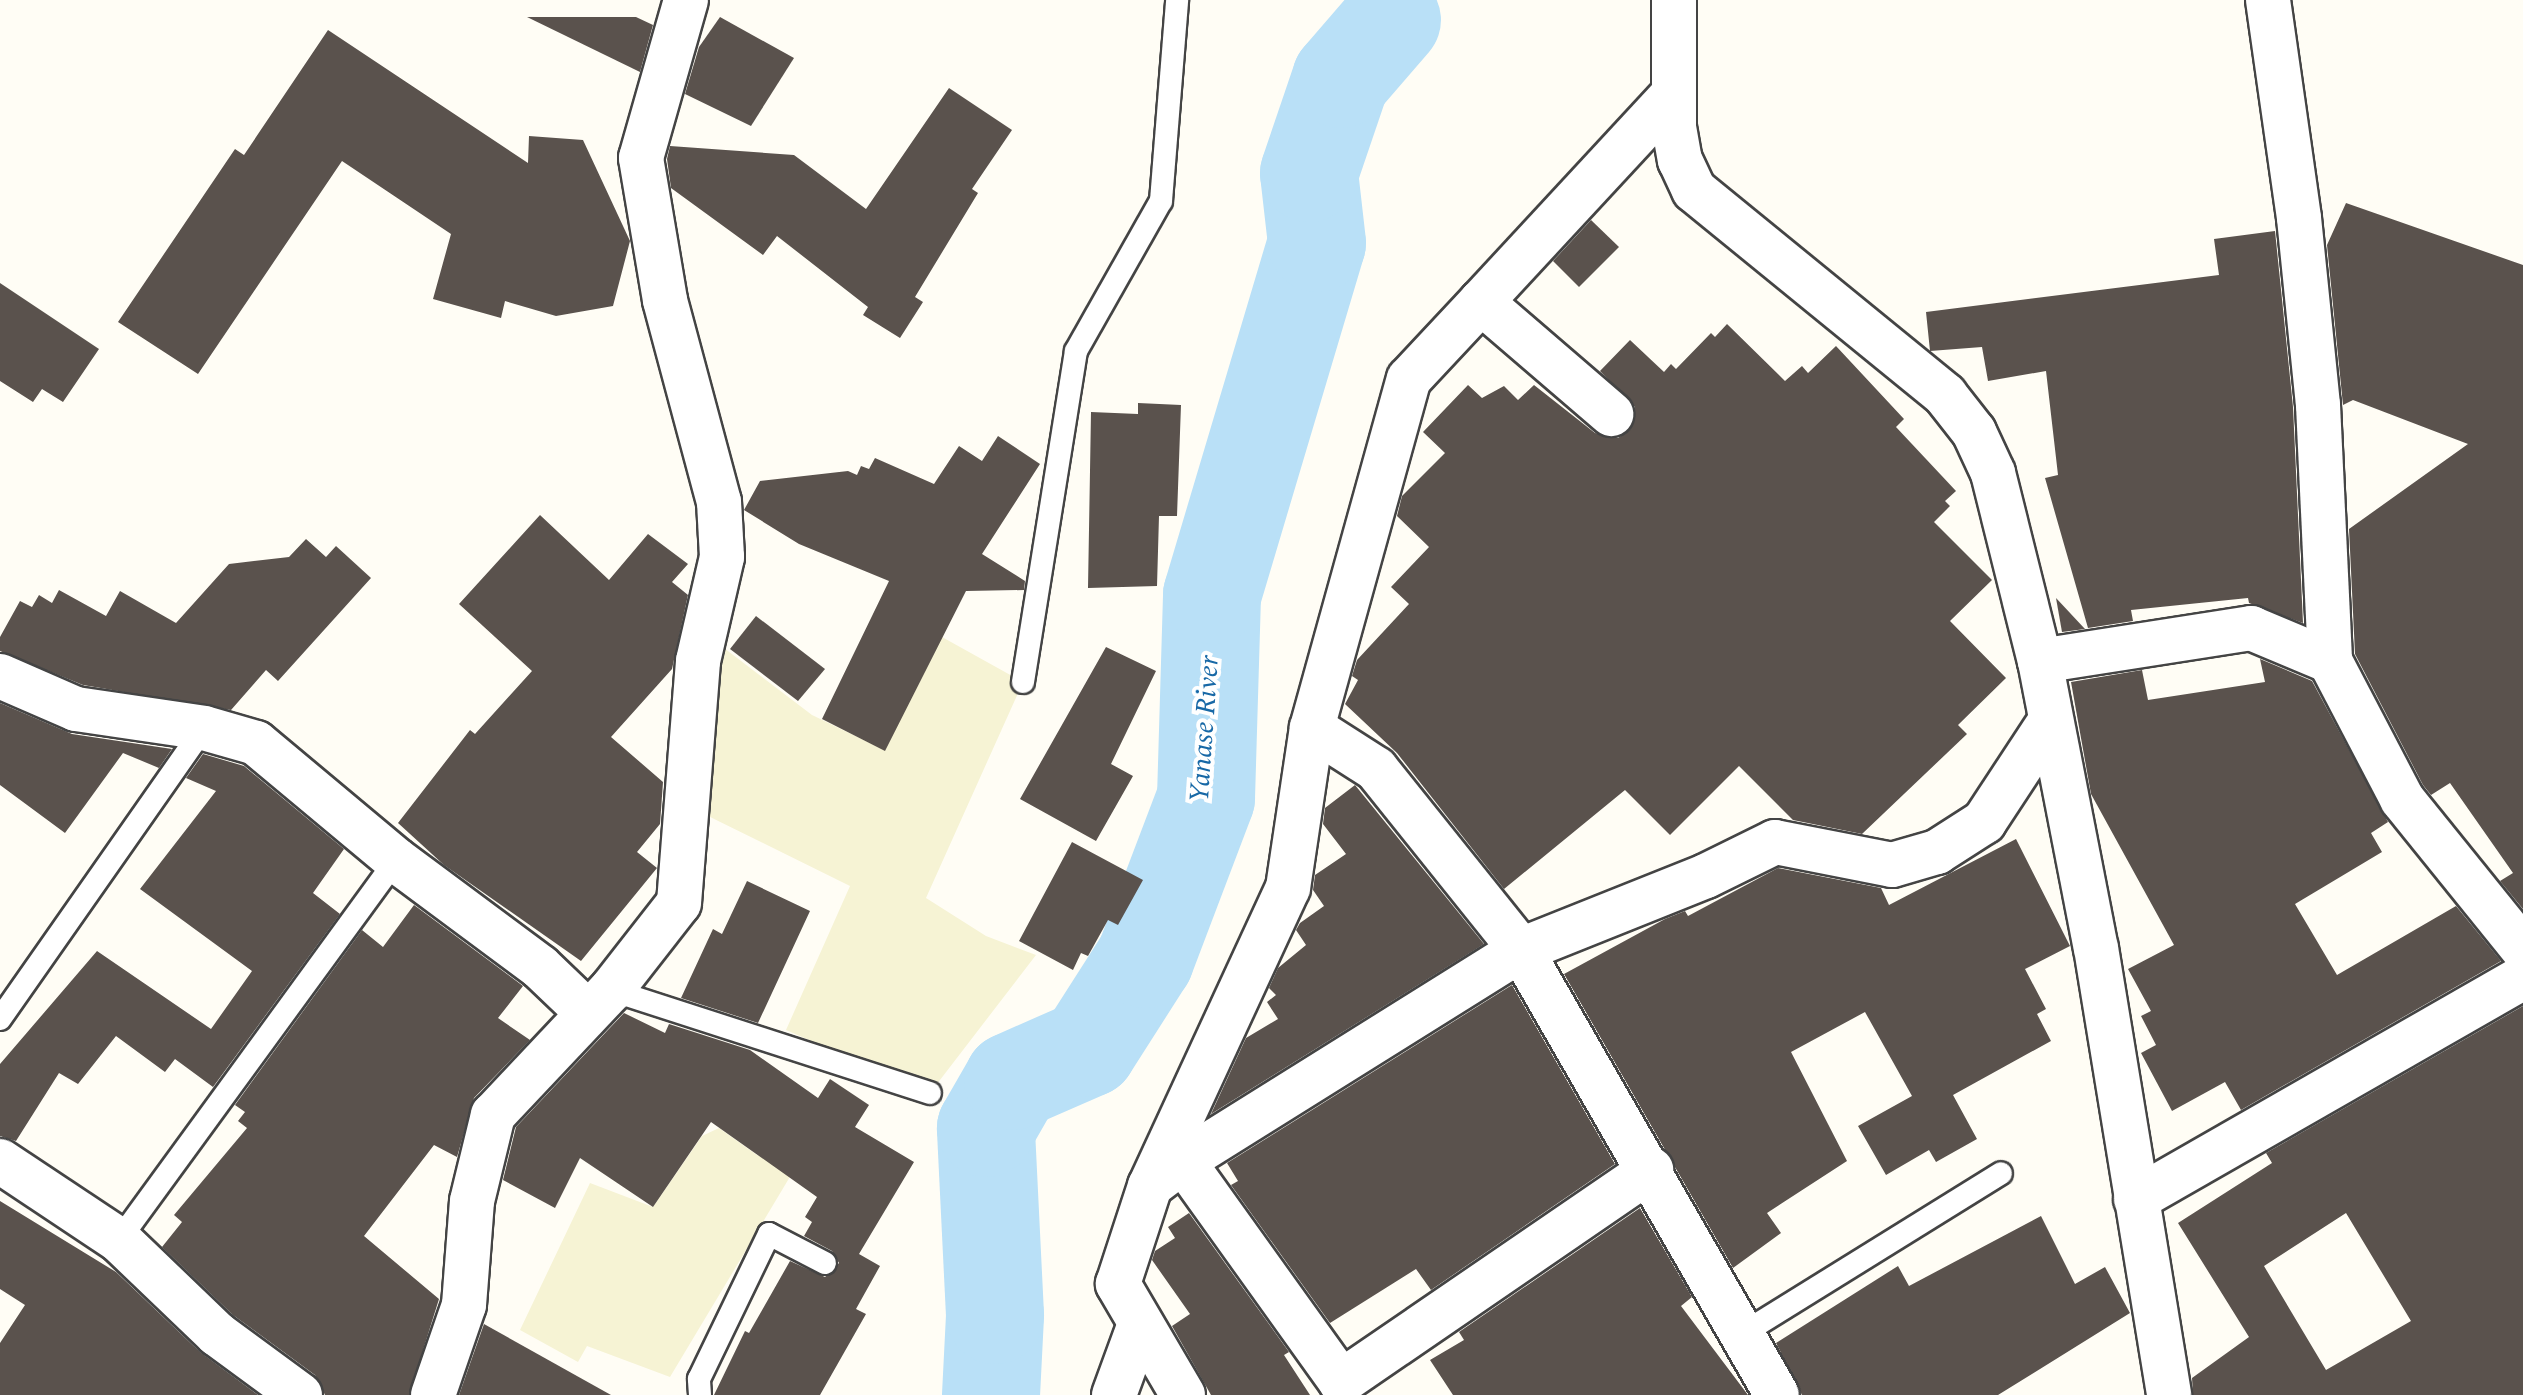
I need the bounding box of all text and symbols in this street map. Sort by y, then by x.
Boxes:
water label: Yanase River [1183,654,1227,804]

